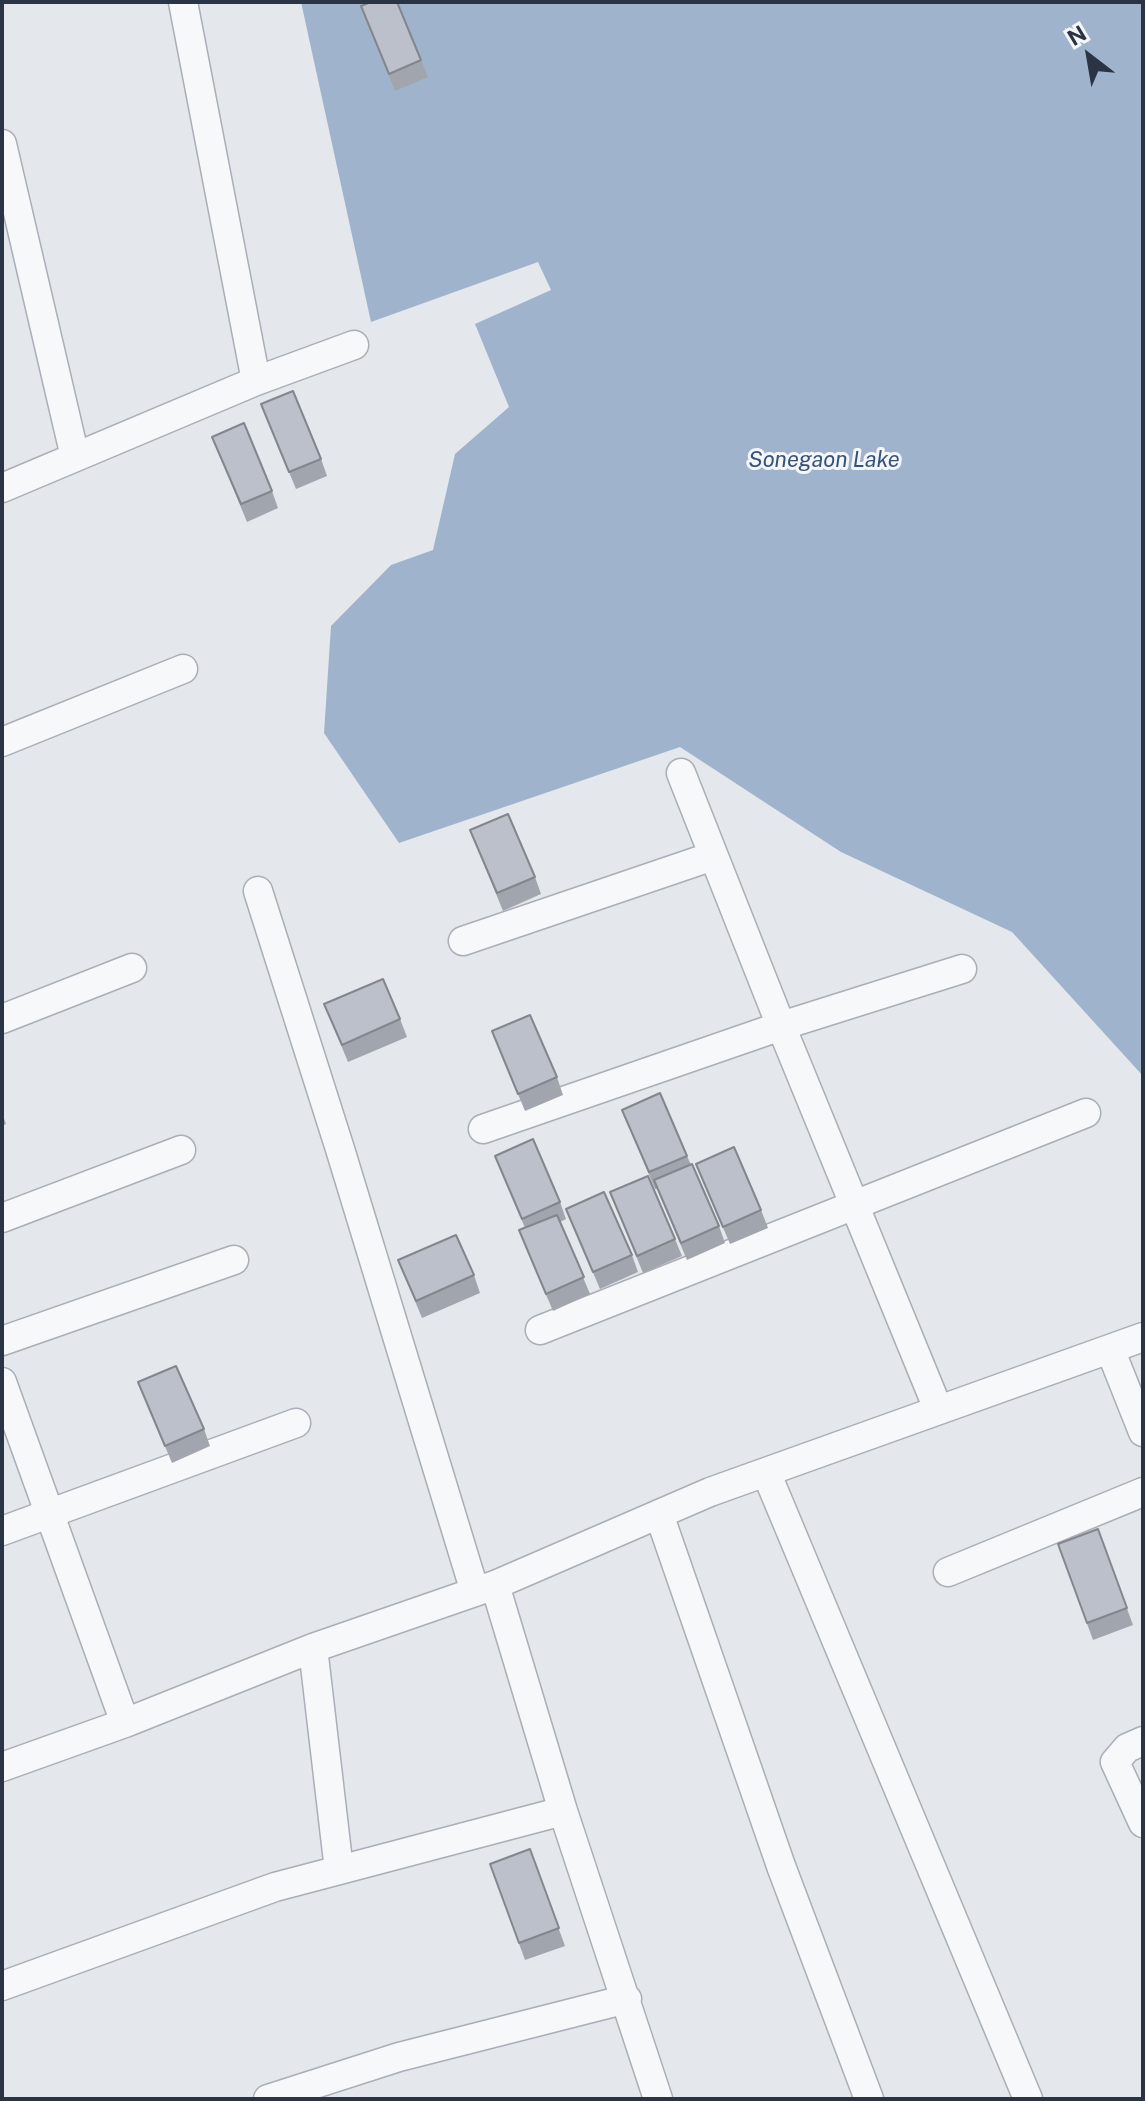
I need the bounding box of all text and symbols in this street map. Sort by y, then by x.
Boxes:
north arrow [1049,16,1129,96]
text: N [1063,20,1091,51]
water label: Sonegaon Lake [748,447,900,473]

